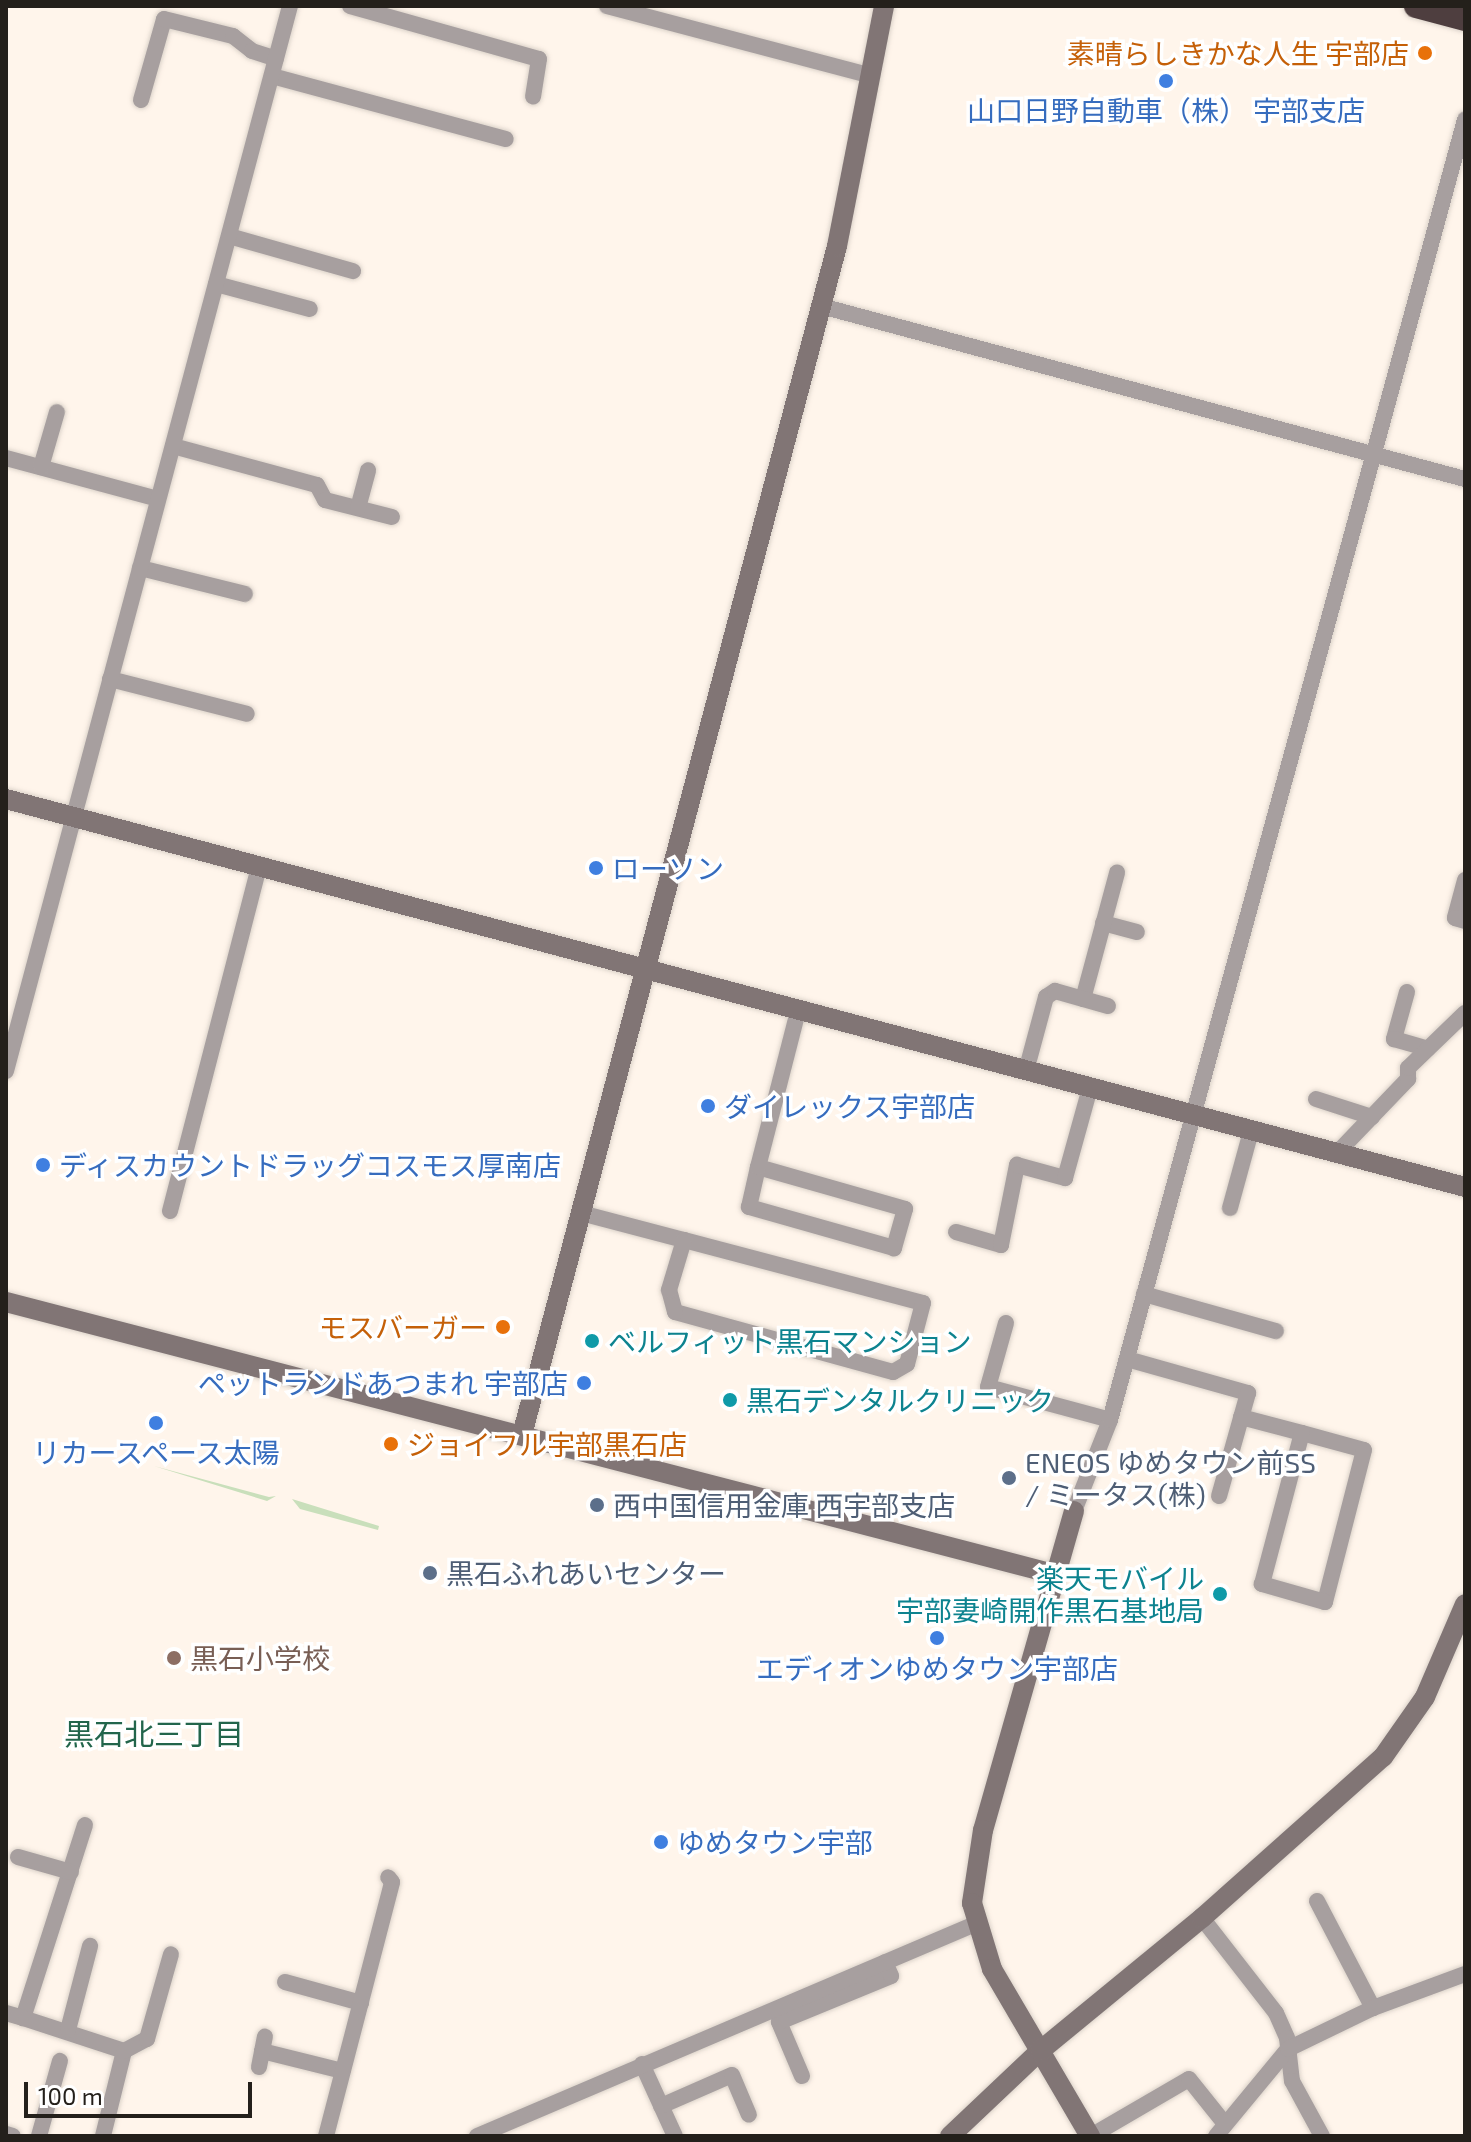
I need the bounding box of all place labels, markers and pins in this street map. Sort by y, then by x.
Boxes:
place label: 素晴らしきかな人生 宇部店 [1067,36,1409,70]
marker: 素晴らしきかな人生 宇部店 [1416,44,1434,62]
marker: 山口日野自動車（株） 宇部支店 [1157,72,1175,90]
place label: 山口日野自動車（株） 宇部支店 [967,93,1365,127]
place label: ローソン [612,851,724,885]
marker: ローソン [587,859,605,877]
place label: ダイレックス宇部店 [724,1089,976,1123]
marker: ダイレックス宇部店 [699,1097,717,1115]
place label: ディスカウントドラッグコスモス厚南店 [59,1148,563,1182]
marker: ディスカウントドラッグコスモス厚南店 [34,1156,52,1174]
place label: モスバーガー [319,1310,487,1344]
marker: モスバーガー [494,1318,512,1336]
place label: ベルフィット黒石マンション [608,1324,972,1358]
marker: ベルフィット黒石マンション [583,1332,601,1350]
place label: ペットランドあつまれ 宇部店 [198,1366,568,1400]
marker: ペットランドあつまれ 宇部店 [575,1374,593,1392]
place label: 黒石デンタルクリニック [746,1383,1054,1417]
marker: 黒石デンタルクリニック [721,1391,739,1409]
marker: リカースペース太陽 [147,1414,165,1432]
place label: ジョイフル宇部黒石店 [407,1427,687,1461]
place label: リカースペース太陽 [30,1435,282,1469]
marker: ジョイフル宇部黒石店 [382,1435,400,1453]
place label: ENEOS ゆめタウン前SS / ミータス(株) [1025,1445,1316,1511]
marker: ENEOS ゆめタウン前SS / ミータス(株) [1000,1469,1018,1487]
place label: 西中国信用金庫 西宇部支店 [613,1488,955,1522]
marker: 西中国信用金庫 西宇部支店 [588,1496,606,1514]
place label: 黒石ふれあいセンター [446,1556,726,1590]
place label: 楽天モバイル 宇部妻崎開作黒石基地局 [896,1561,1204,1627]
marker: 黒石ふれあいセンター [421,1564,439,1582]
marker: 楽天モバイル 宇部妻崎開作黒石基地局 [1211,1585,1229,1603]
marker: エディオンゆめタウン宇部店 [928,1629,946,1647]
place label: 黒石小学校 [190,1641,330,1675]
marker: 黒石小学校 [165,1649,183,1667]
place label: エディオンゆめタウン宇部店 [755,1651,1119,1685]
place label: ゆめタウン宇部 [677,1825,873,1859]
marker: ゆめタウン宇部 [652,1833,670,1851]

